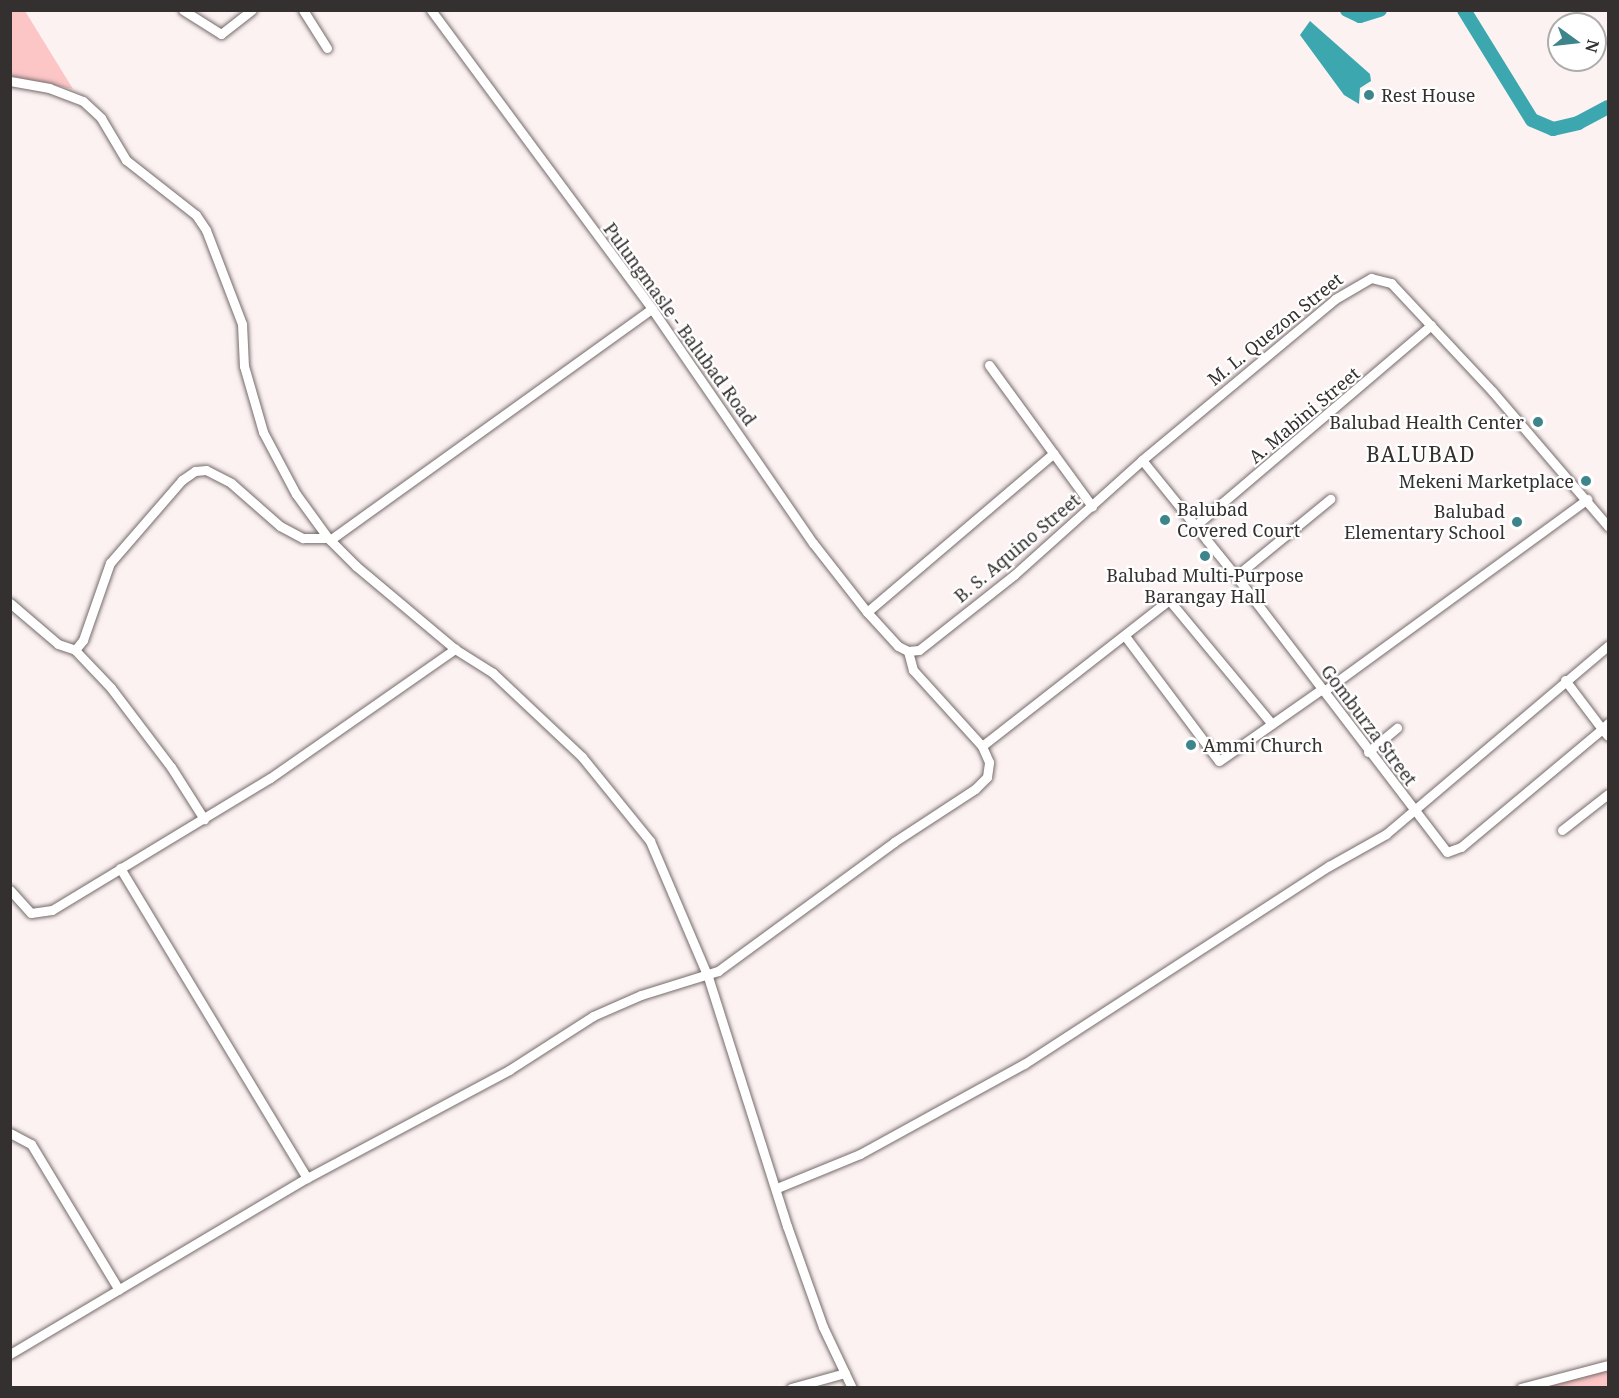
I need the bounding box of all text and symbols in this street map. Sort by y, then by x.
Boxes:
north arrow [1547,12,1607,72]
text: N [1580,37,1605,55]
place label: Rest House [1381,84,1475,106]
marker: Rest House [1362,88,1376,102]
street label: Pulungmasle - Balubad Road [599,218,761,430]
street label: M. L. Quezon Street [1203,268,1347,390]
street label: A. Mabini Street [1244,362,1364,468]
place label: Balubad Health Center [1329,411,1524,433]
marker: Balubad Health Center [1529,413,1547,431]
district label: BALUBAD [1366,441,1476,467]
place label: Mekeni Marketplace [1399,470,1574,492]
marker: Mekeni Marketplace [1579,474,1593,488]
street label: B. S. Aquino Street [950,489,1084,607]
place label: Balubad Covered Court [1177,499,1300,542]
place label: Balubad Elementary School [1344,501,1505,544]
marker: Balubad Covered Court [1158,513,1172,527]
marker: Balubad Elementary School [1510,515,1524,529]
marker: Balubad Multi-Purpose Barangay Hall [1198,549,1212,563]
place label: Balubad Multi-Purpose Barangay Hall [1106,565,1304,608]
street label: Gomburza Street [1317,660,1421,790]
place label: Ammi Church [1203,734,1323,756]
marker: Ammi Church [1184,738,1198,752]

